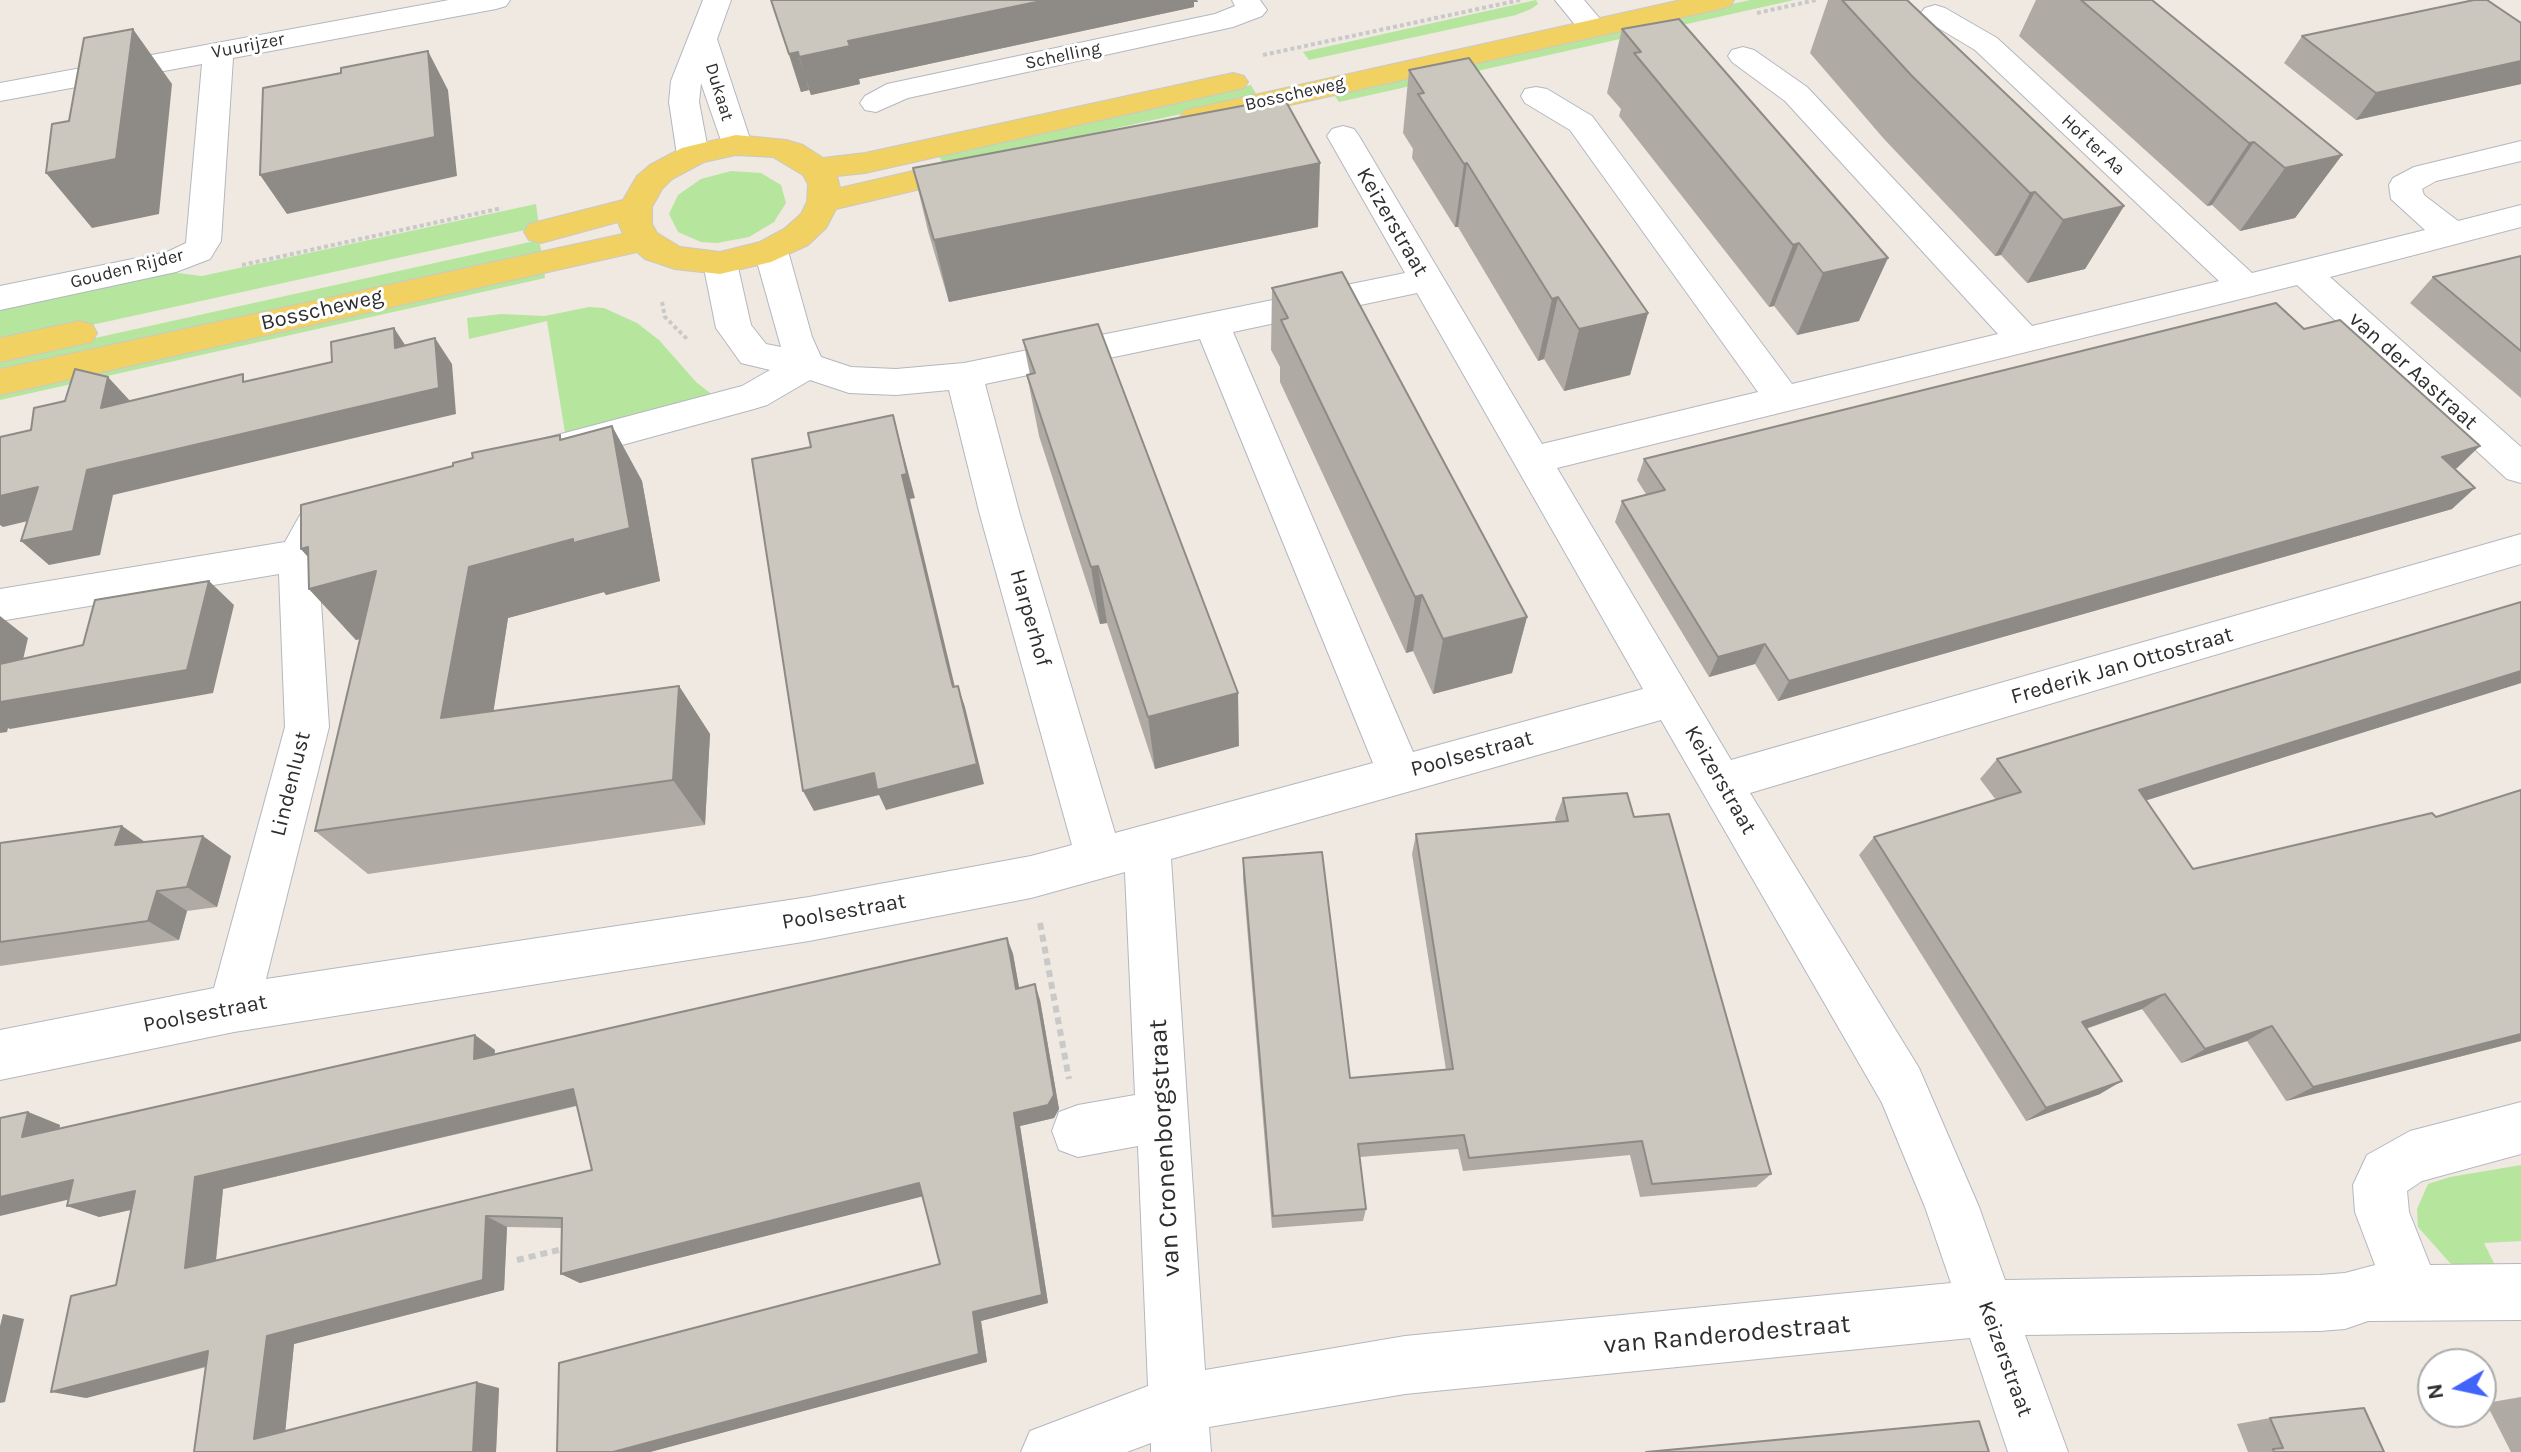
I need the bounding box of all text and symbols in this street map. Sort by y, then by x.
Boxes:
street label: Vuurijzer [210,28,286,64]
street label: Schelling [1023,37,1103,75]
street label: Dukaat [700,60,738,124]
street label: Bosscheweg [1243,72,1347,116]
street label: Hof ter Aa [2057,110,2129,180]
street label: Keizerstraat [1350,163,1434,281]
street label: Gouden Rijder [68,245,186,293]
street label: Bosscheweg [258,283,386,337]
street label: van der Aastraat [2343,306,2483,436]
street label: Harperhof [1004,566,1056,670]
street label: Frederik Jan Ottostraat [2008,622,2236,710]
street label: Keizerstraat [1678,721,1762,839]
street label: Poolsestraat [1408,725,1536,783]
street label: Lindenlust [265,729,317,839]
street label: Poolsestraat [780,888,908,936]
street label: Poolsestraat [141,989,269,1039]
street label: van Cronenborgstraat [1143,1018,1187,1278]
street label: Keizerstraat [1972,1298,2038,1420]
street label: van Randerodestraat [1602,1309,1852,1361]
north arrow [2417,1348,2497,1428]
text: N [2421,1382,2449,1401]

